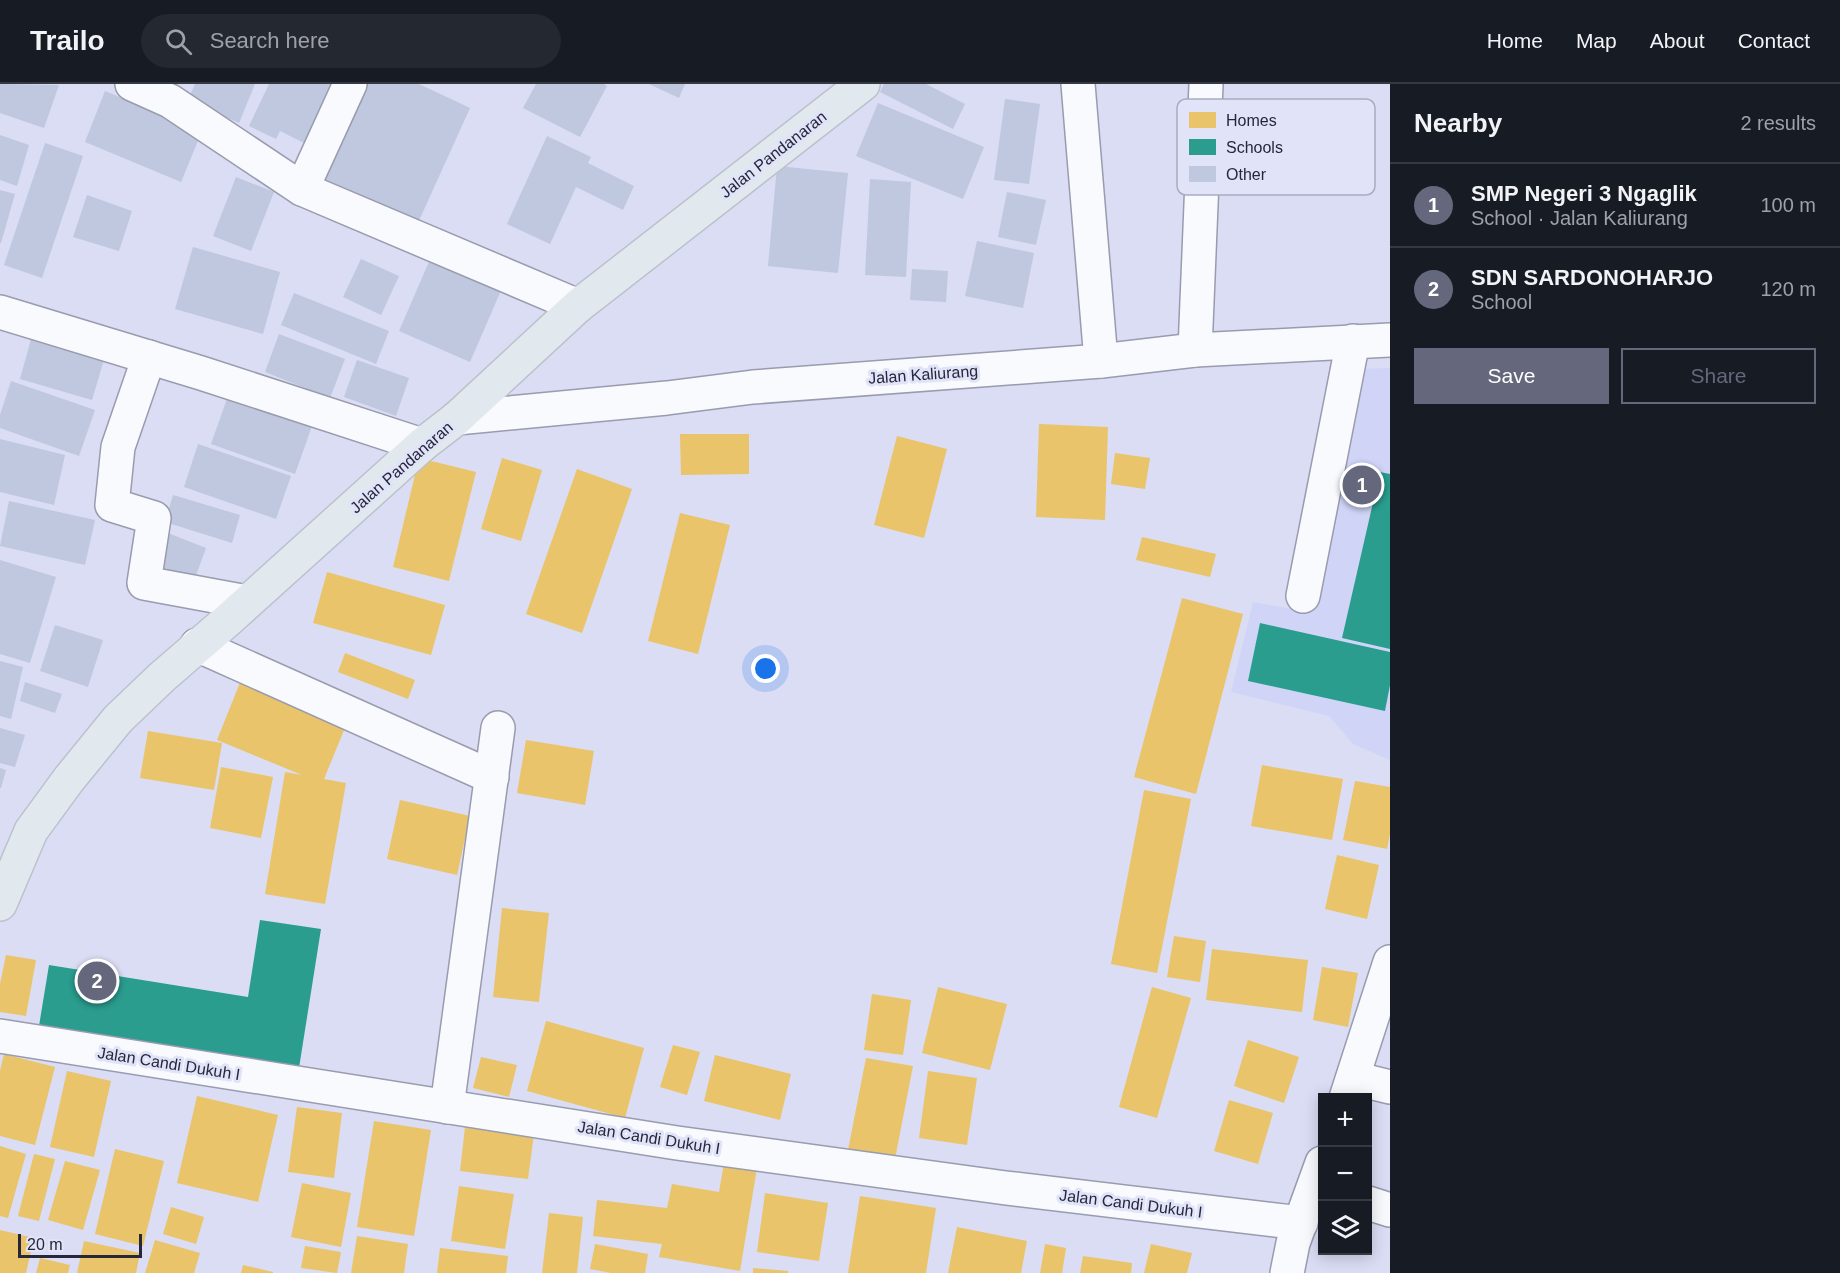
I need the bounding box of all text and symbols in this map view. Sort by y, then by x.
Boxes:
search box [141,14,561,68]
text: Trailo [30,25,105,56]
icon: search [162,25,195,58]
text: Search here [210,28,330,53]
text: Home [1487,29,1543,52]
text: Map [1576,29,1617,52]
text: About [1650,29,1705,52]
text: Contact [1738,29,1810,52]
legend [1177,99,1375,195]
street label: Jalan Pandanaran [717,108,830,201]
text: Nearby [1414,108,1502,138]
text: Homes [1226,112,1277,129]
text: 2 results [1740,112,1816,134]
text: Schools [1226,139,1283,156]
text: Other [1226,166,1267,183]
text: SMP Negeri 3 Ngaglik [1471,181,1697,206]
text: 1 [1428,194,1439,216]
text: 100 m [1760,194,1816,216]
text: School · Jalan Kaliurang [1471,207,1688,229]
text: SDN SARDONOHARJO [1471,265,1713,290]
text: 2 [1428,278,1439,300]
text: 120 m [1760,278,1816,300]
text: School [1471,291,1532,313]
button: Save [1414,348,1609,404]
button: Share [1621,348,1816,404]
street label: Jalan Kaliurang [867,362,979,387]
street label: Jalan Pandanaran [347,418,456,516]
pin: 1 [1342,462,1382,508]
your location [751,654,780,683]
pin: 2 [78,958,116,1004]
street label: Jalan Candi Dukuh I [96,1044,241,1083]
map controls [1318,1093,1372,1255]
button: + [1318,1093,1372,1147]
street label: Jalan Candi Dukuh I [576,1118,721,1157]
button: − [1318,1147,1372,1201]
street label: Jalan Candi Dukuh I [1058,1186,1203,1221]
button: layers [1318,1201,1372,1255]
scale bar [18,1231,142,1258]
text: 20 m [27,1236,63,1253]

